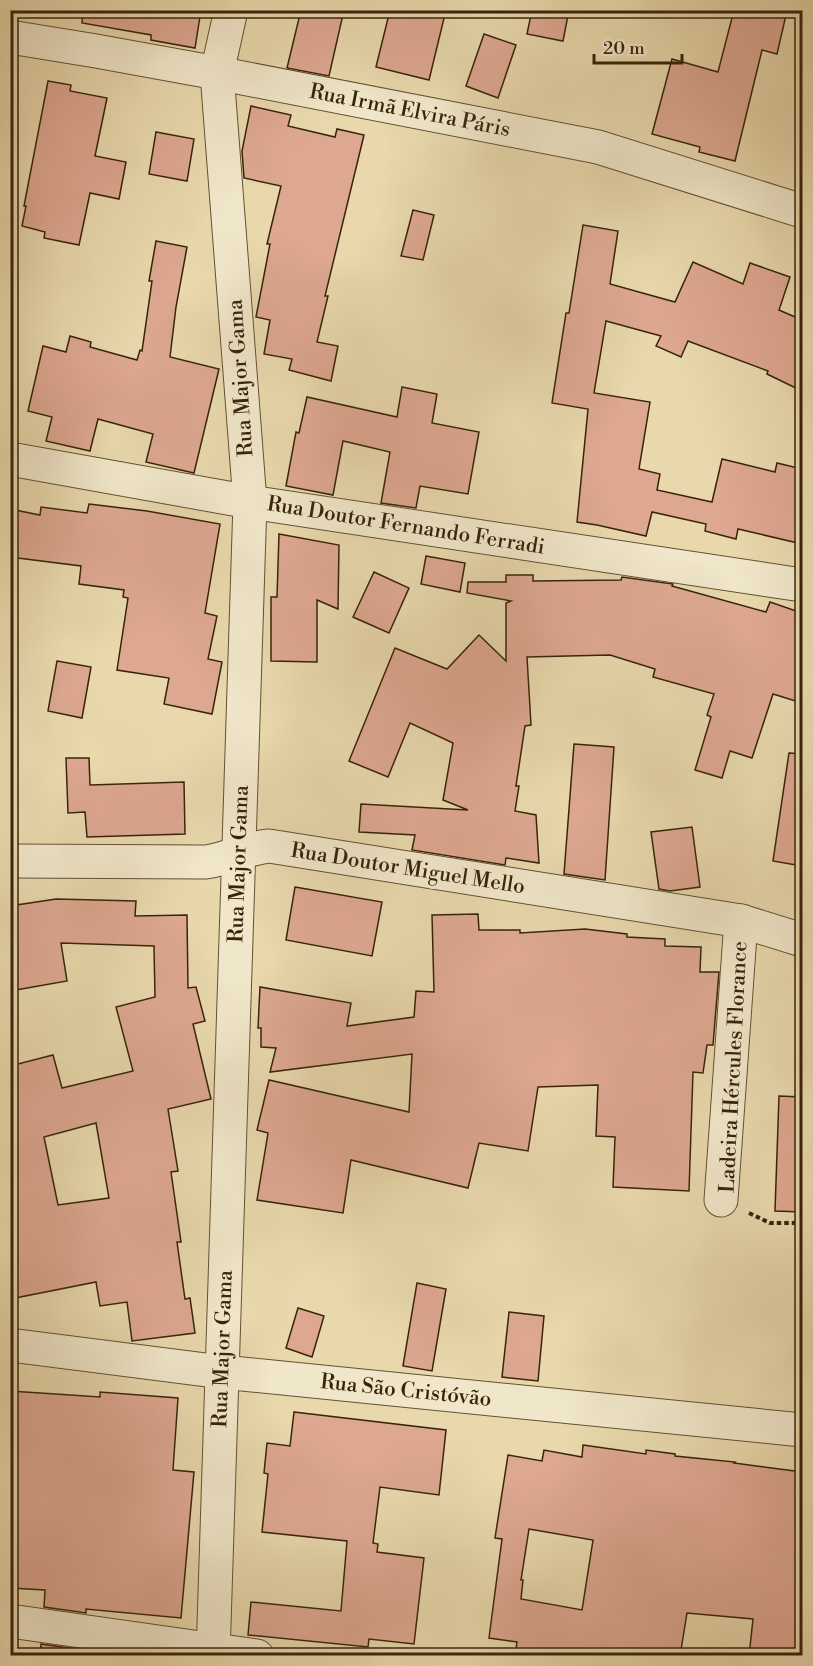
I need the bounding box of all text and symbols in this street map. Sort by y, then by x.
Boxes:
scale bar [594,27,682,65]
text: 20 m [603,37,645,60]
street label: Rua Irmã Elvira Páris [307,79,512,143]
street label: Rua Major Gama [223,298,259,458]
street label: Rua Doutor Fernando Ferradi [265,491,547,561]
street label: Rua Major Gama [223,784,255,943]
street label: Rua Doutor Miguel Mello [289,838,527,900]
street label: Ladeira Hércules Florance [714,940,754,1194]
street label: Rua Major Gama [207,1269,239,1428]
street label: Rua São Cristóvão [319,1369,493,1413]

